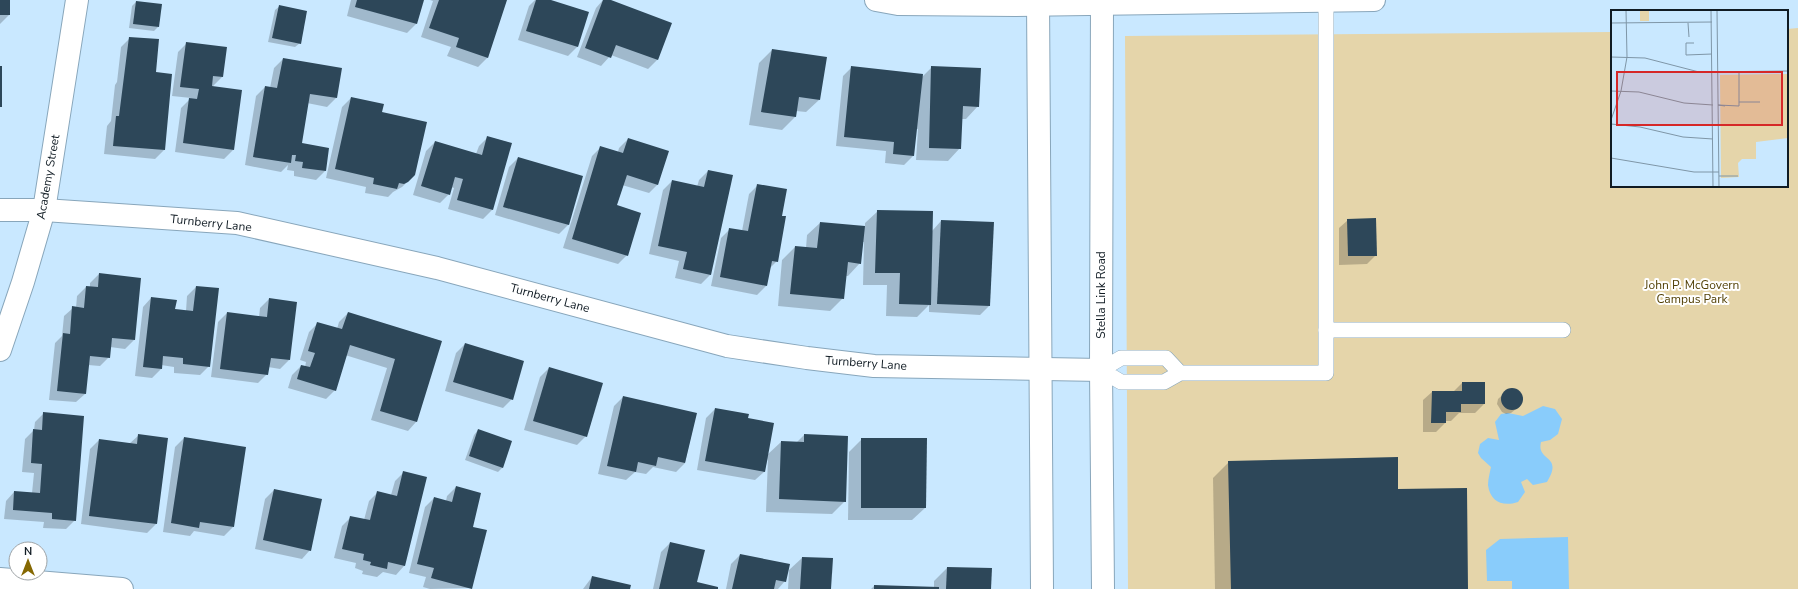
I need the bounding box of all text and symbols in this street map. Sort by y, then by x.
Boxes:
inset map [1611,10,1788,187]
street label: Academy Street [33,132,63,221]
street label: Turnberry Lane [169,211,253,235]
street label: Stella Link Road [1093,251,1109,339]
park label: John P. McGovern Campus Park [1644,277,1739,307]
street label: Turnberry Lane [508,280,592,316]
street label: Turnberry Lane [825,352,907,374]
north arrow [8,541,48,581]
text: N [24,544,32,559]

